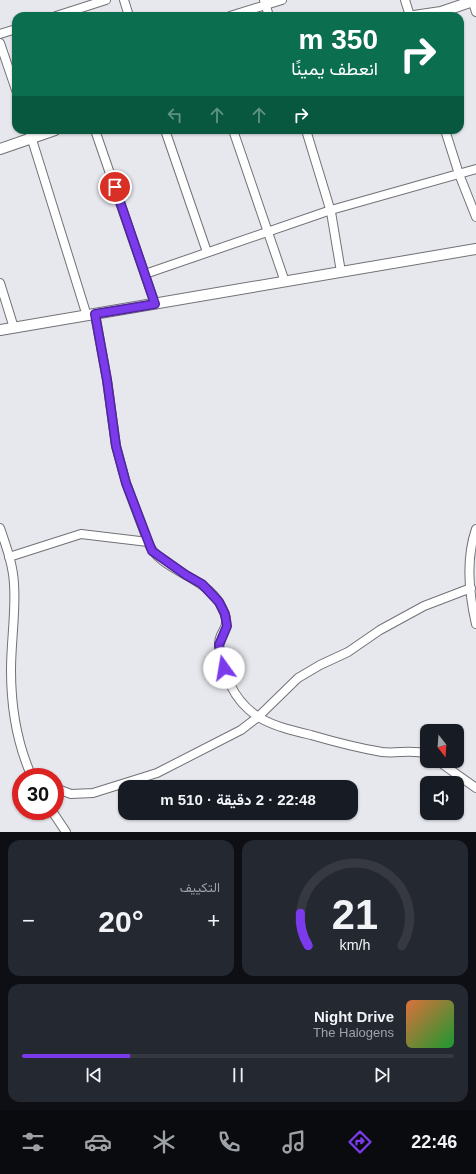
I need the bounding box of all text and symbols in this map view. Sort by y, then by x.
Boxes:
text: 350 m [299,24,378,55]
icon: right [392,28,444,80]
text: انعطف يمينًا [291,59,378,79]
icon: left [164,104,186,126]
icon: ahead [206,104,228,126]
icon: ahead [248,104,270,126]
icon: right [290,104,312,126]
pin [98,170,132,204]
icon: arrive [104,176,126,198]
position arrow [203,647,245,689]
north arrow [420,724,464,768]
map controls [420,724,464,820]
speed limit sign: 30 [12,768,64,820]
button: sound [420,776,464,820]
text: 22:48 · 2 دقيقة · 510 m [160,791,316,808]
text: التكييف [180,880,220,895]
text: 21 [332,891,378,938]
text: 20° [98,905,144,938]
text: − [22,908,35,933]
text: + [207,908,220,933]
text: km/h [340,937,371,953]
text: Night Drive [314,1008,394,1025]
text: The Halogens [313,1025,394,1040]
icon: previous [83,1064,105,1086]
icon: pause [227,1064,249,1086]
icon: next [371,1064,393,1086]
icon: filters [19,1128,47,1156]
icon: car [84,1128,112,1156]
icon: climate [150,1128,178,1156]
icon: phone [215,1128,243,1156]
icon: music [280,1128,308,1156]
icon: directions [346,1128,374,1156]
text: 22:46 [411,1132,457,1152]

